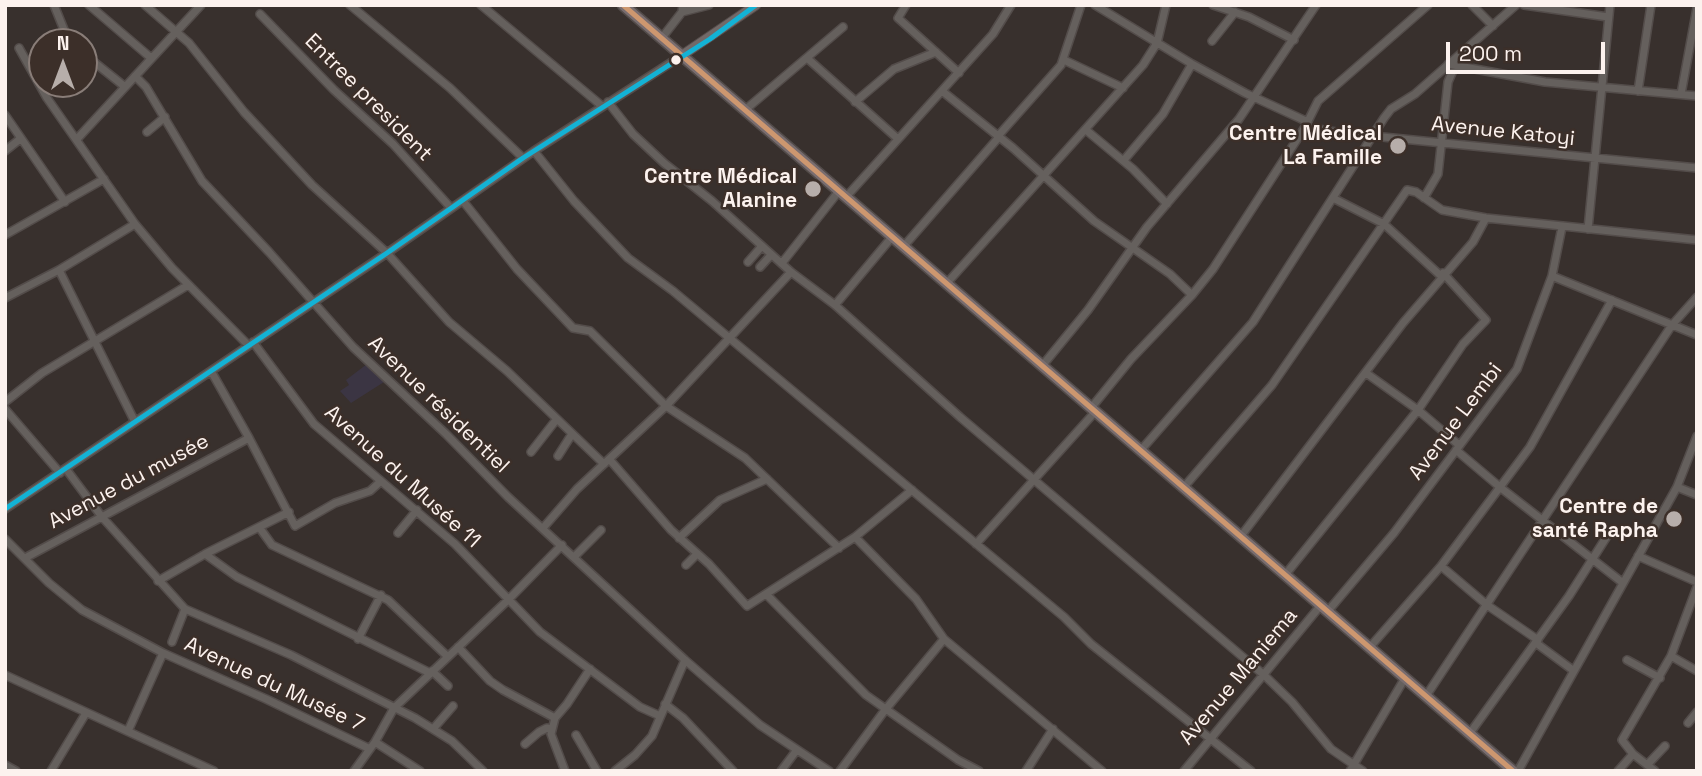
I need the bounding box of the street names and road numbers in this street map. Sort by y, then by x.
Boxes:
street label: Entree president [299,29,437,167]
street label: Avenue Katoyi [1430,112,1576,152]
street label: Avenue résidentiel [362,331,514,479]
street label: Avenue Lembi [1404,358,1508,486]
street label: Avenue du Musée 11 [319,400,485,554]
street label: Avenue du musée [44,429,214,535]
street label: Avenue Maniema [1175,604,1303,750]
street label: Avenue du Musée 7 [180,632,368,738]

